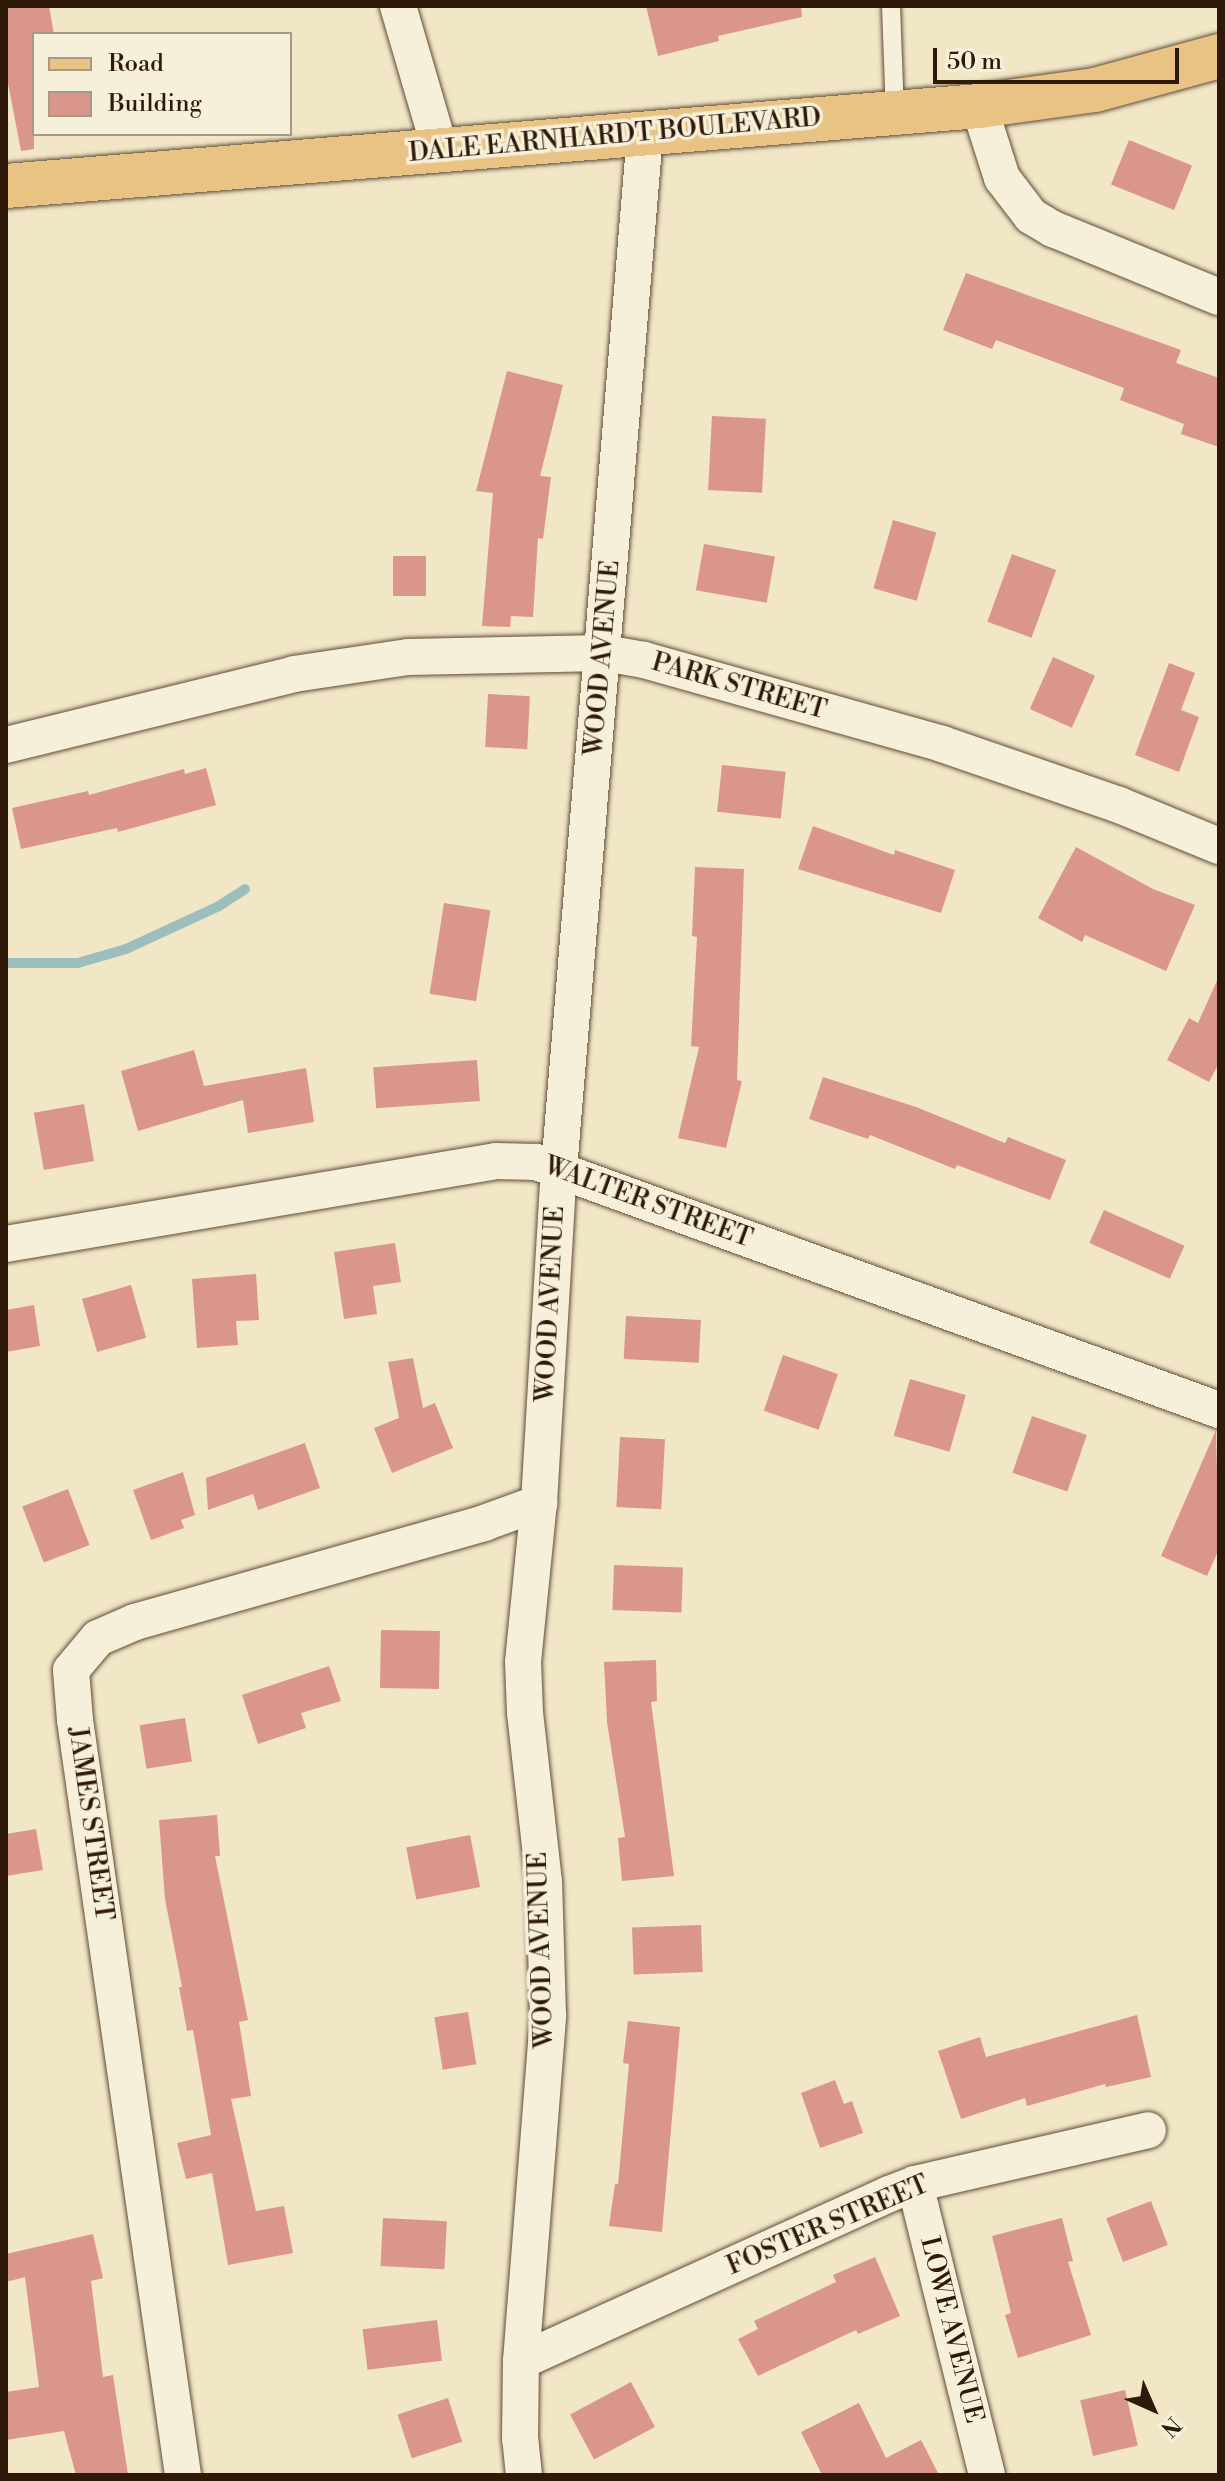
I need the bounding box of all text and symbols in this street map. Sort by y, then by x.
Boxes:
legend [32,32,292,136]
scale bar [937,32,1183,82]
text: 50 m [947,47,1002,77]
text: Road [108,49,164,79]
text: Building [108,89,202,119]
street label: DALE EARNHARDT BOULEVARD [408,102,822,170]
street label: WOOD AVENUE [579,559,627,757]
street label: PARK STREET [648,647,830,727]
street label: WALTER STREET [540,1151,756,1255]
street label: WOOD AVENUE [530,1205,572,1403]
street label: JAMES STREET [61,1725,119,1923]
street label: WOOD AVENUE [523,1851,561,2049]
street label: FOSTER STREET [722,2169,934,2283]
street label: LOWE AVENUE [913,2234,989,2426]
north arrow [1113,2369,1193,2449]
text: N [1155,2411,1186,2442]

